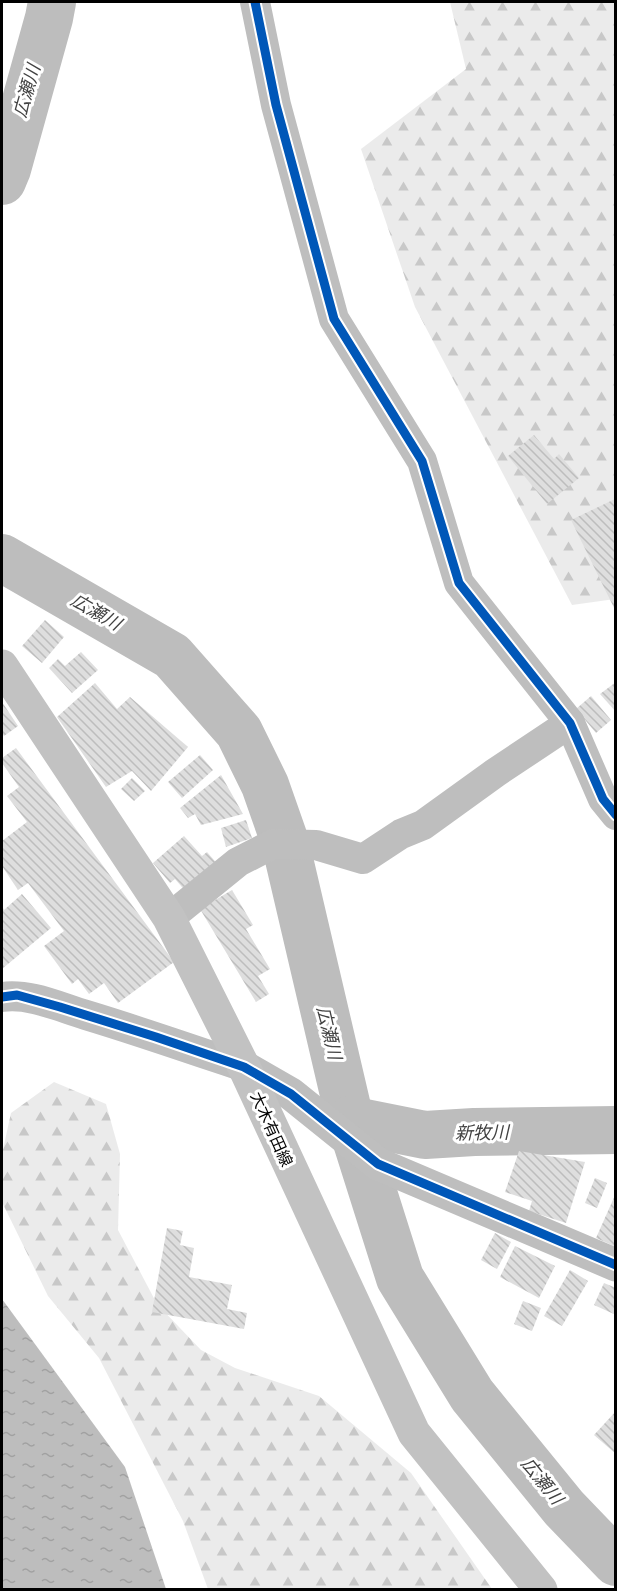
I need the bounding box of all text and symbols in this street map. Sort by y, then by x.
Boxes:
water label: 広瀬川 [9,60,46,120]
water label: 広瀬川 [67,589,127,636]
water label: 広瀬川 [312,1004,346,1064]
street label: 大木有田線 [246,1089,296,1170]
water label: 新牧川 [455,1121,511,1144]
water label: 広瀬川 [516,1453,569,1510]

